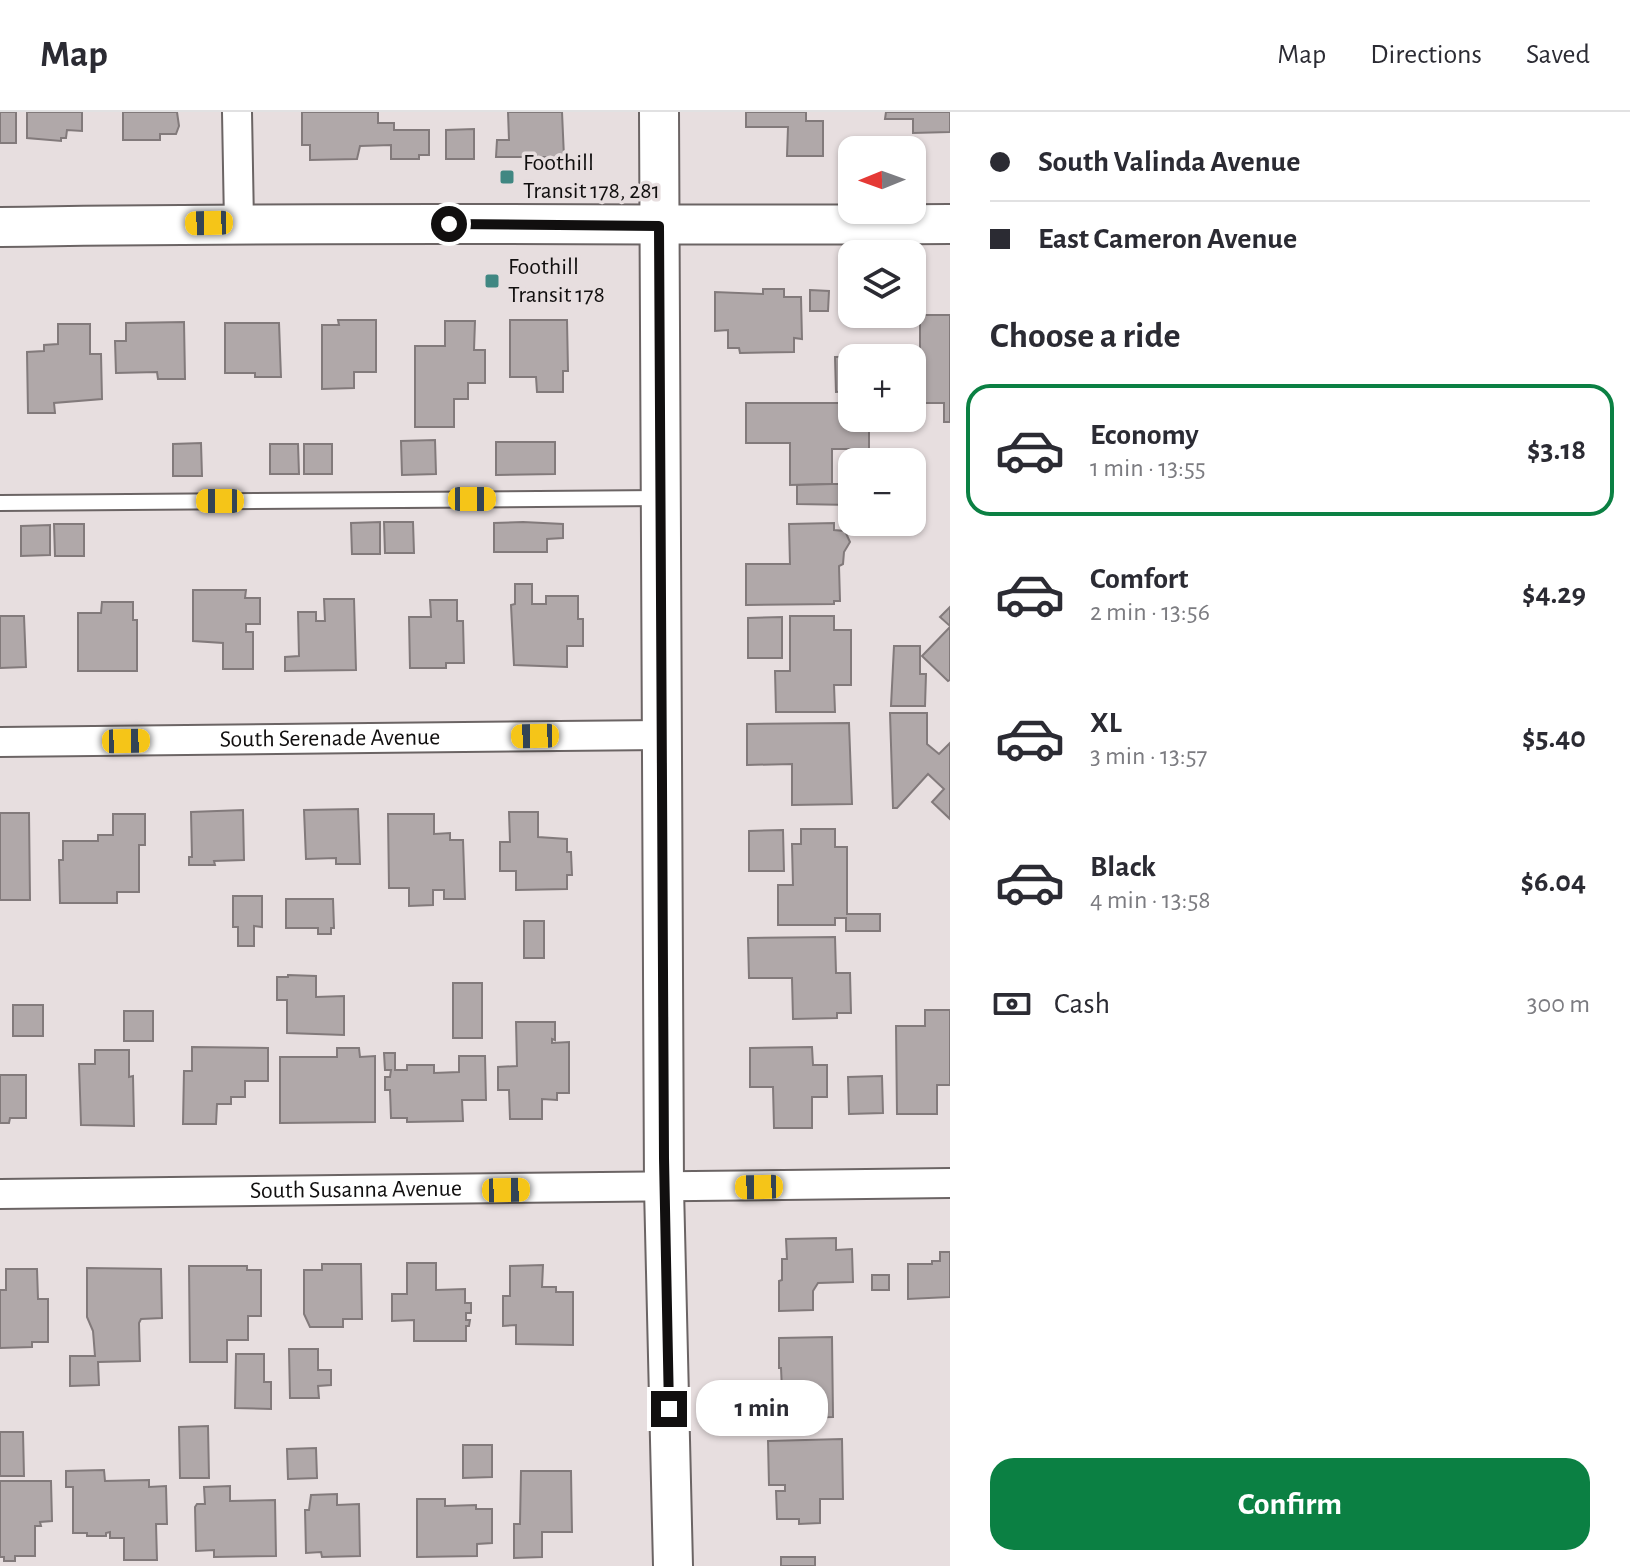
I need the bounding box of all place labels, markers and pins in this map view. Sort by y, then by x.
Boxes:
place label: Foothill Transit 178, 281 [523,151,660,203]
marker: Foothill Transit 178, 281 [498,168,516,186]
place label: Foothill Transit 178 [508,255,605,307]
marker: Foothill Transit 178 [483,272,501,290]

